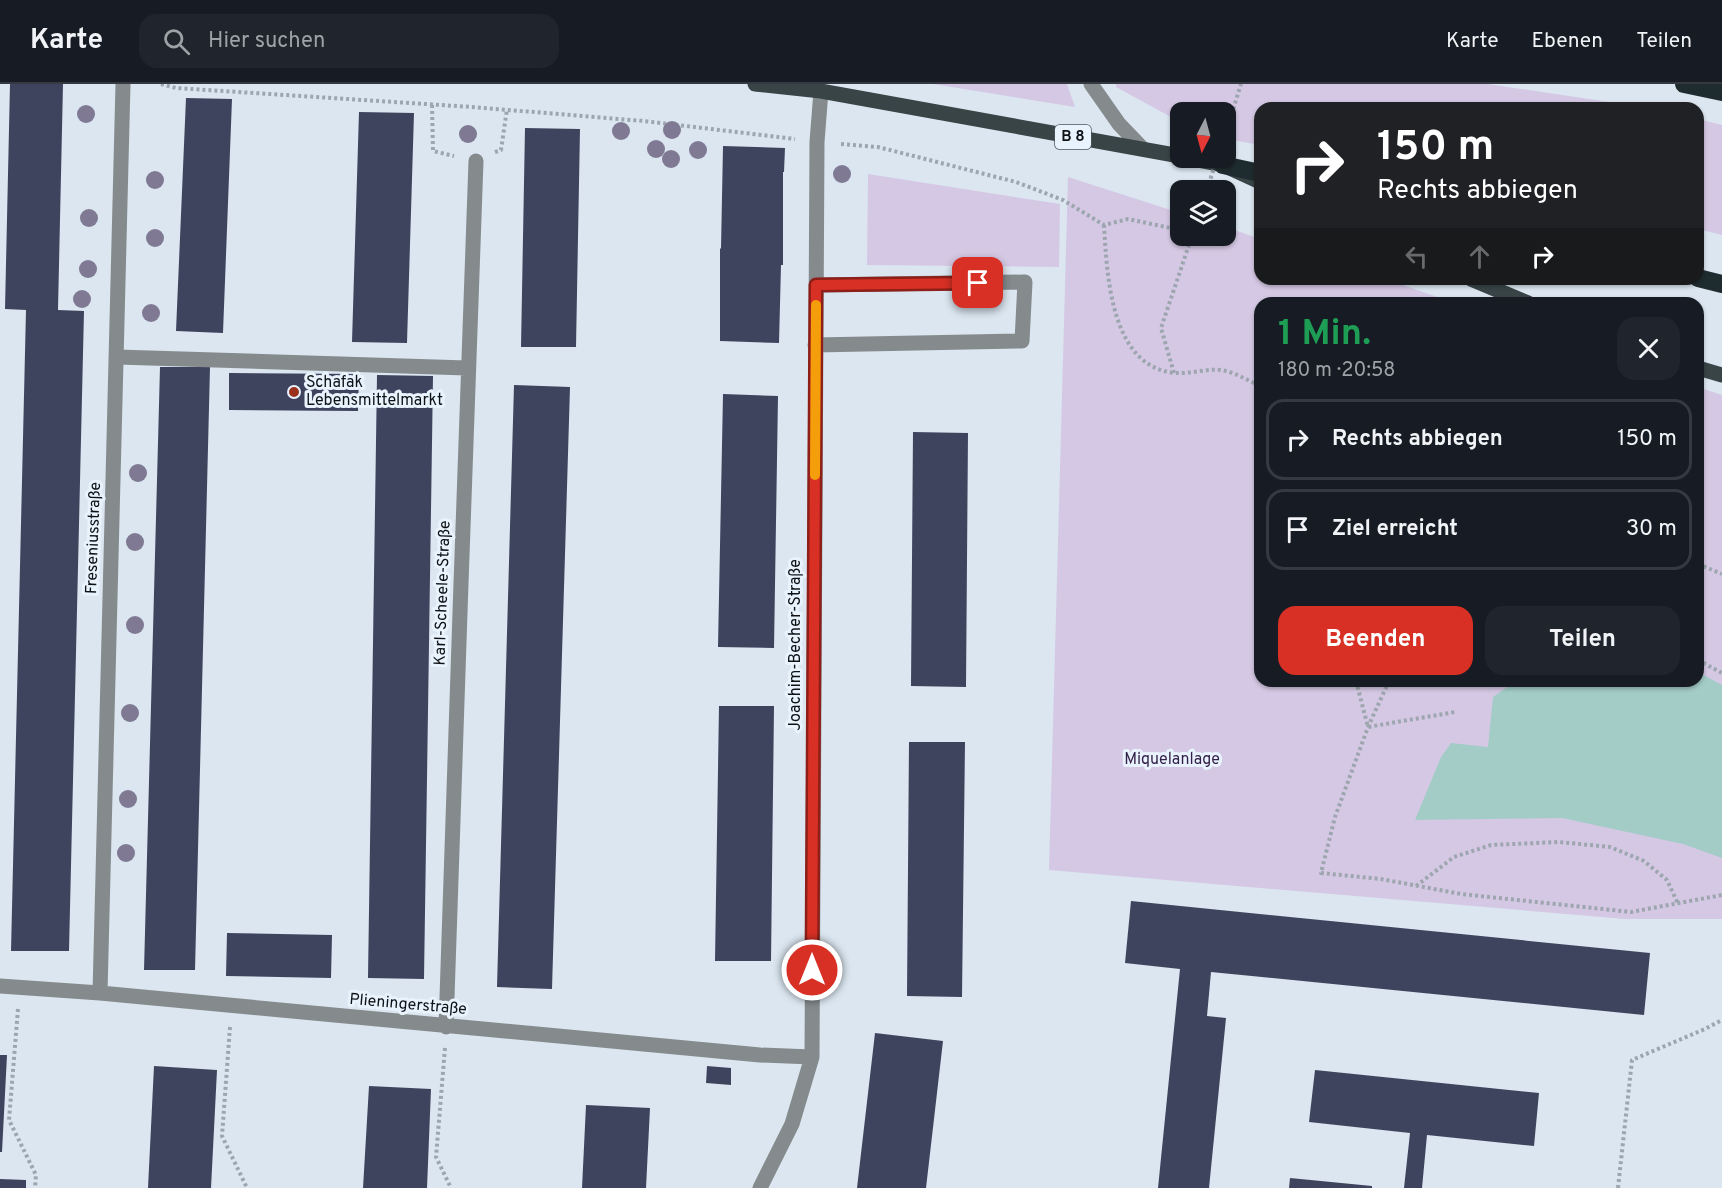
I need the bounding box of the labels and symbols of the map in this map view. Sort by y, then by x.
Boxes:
north arrow [1170,102,1236,168]
road number: B 8 [1055,125,1091,149]
pin [952,257,1003,308]
place label: Schafak Lebensmittelmarkt [306,373,443,411]
marker: Schafak Lebensmittelmarkt [287,385,301,399]
street label: Freseniusstraße [82,482,106,594]
street label: Karl-Scheele-Straße [430,520,456,666]
street label: Joachim-Becher-Straße [786,559,806,731]
park label: Miquelanlage [1124,750,1220,770]
position arrow [780,938,844,1002]
street label: Plieningerstraße [349,990,467,1020]

